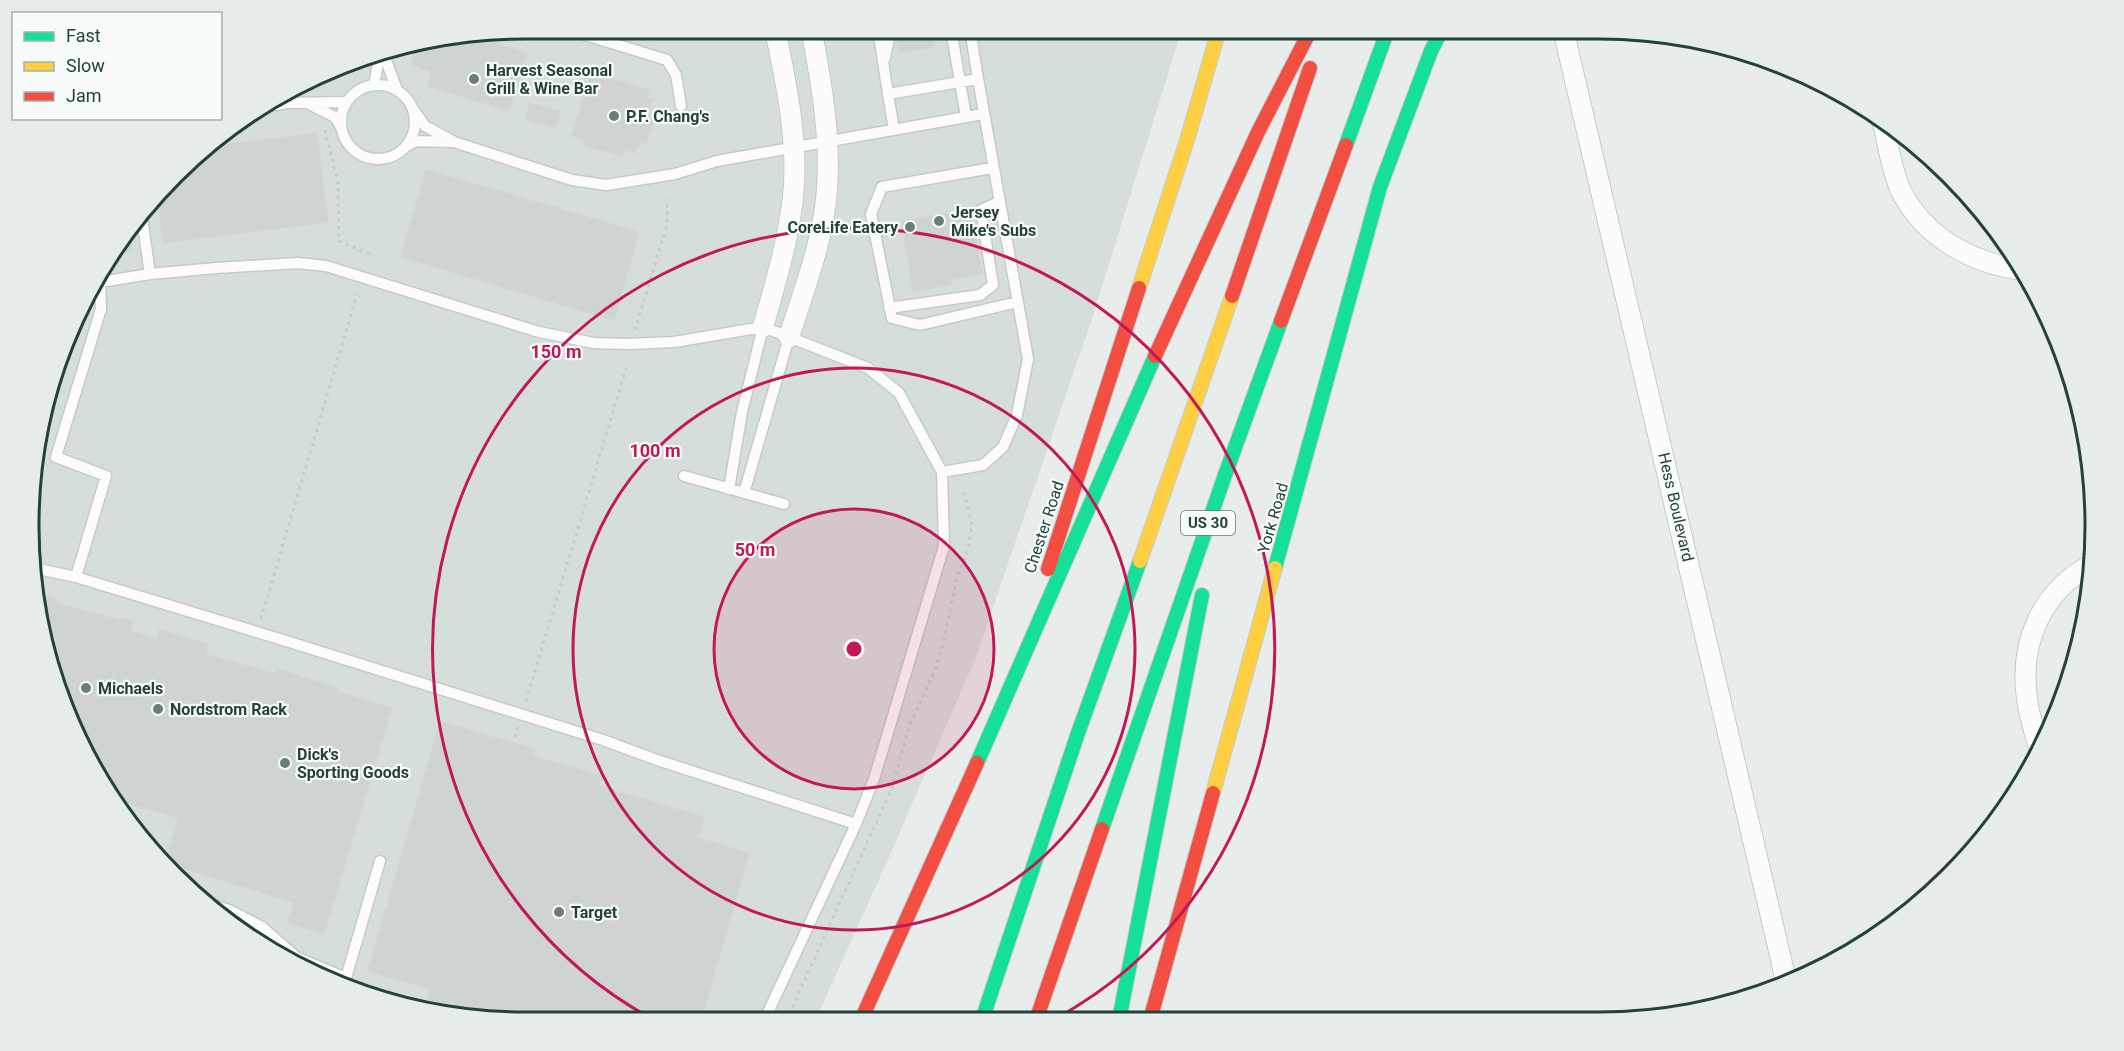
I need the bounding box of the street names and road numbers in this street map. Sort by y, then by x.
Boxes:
street label: Hess Boulevard [1654,451,1698,563]
street label: Chester Road [1020,479,1068,575]
street label: York Road [1254,481,1292,555]
road number: US 30 [1181,511,1235,535]

